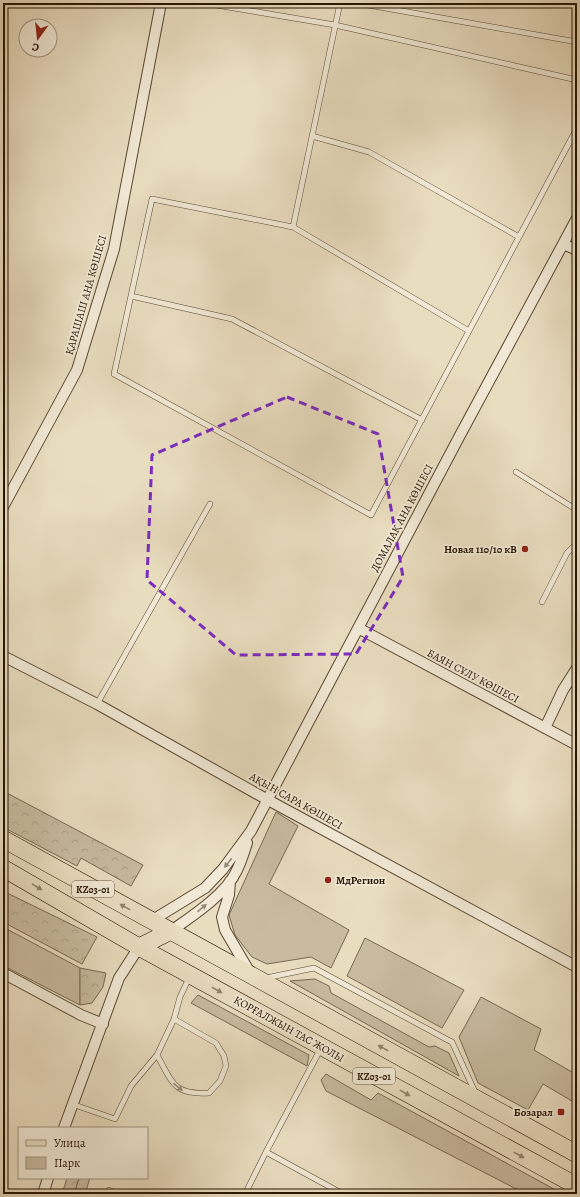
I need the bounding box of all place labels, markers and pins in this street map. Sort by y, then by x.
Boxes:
place label: Новая 110/10 кВ [444,542,517,557]
marker: Новая 110/10 кВ [520,544,530,554]
place label: МдРегион [336,873,386,888]
marker: МдРегион [323,875,333,885]
place label: Бозарал [514,1105,553,1120]
marker: Бозарал [556,1107,566,1117]

